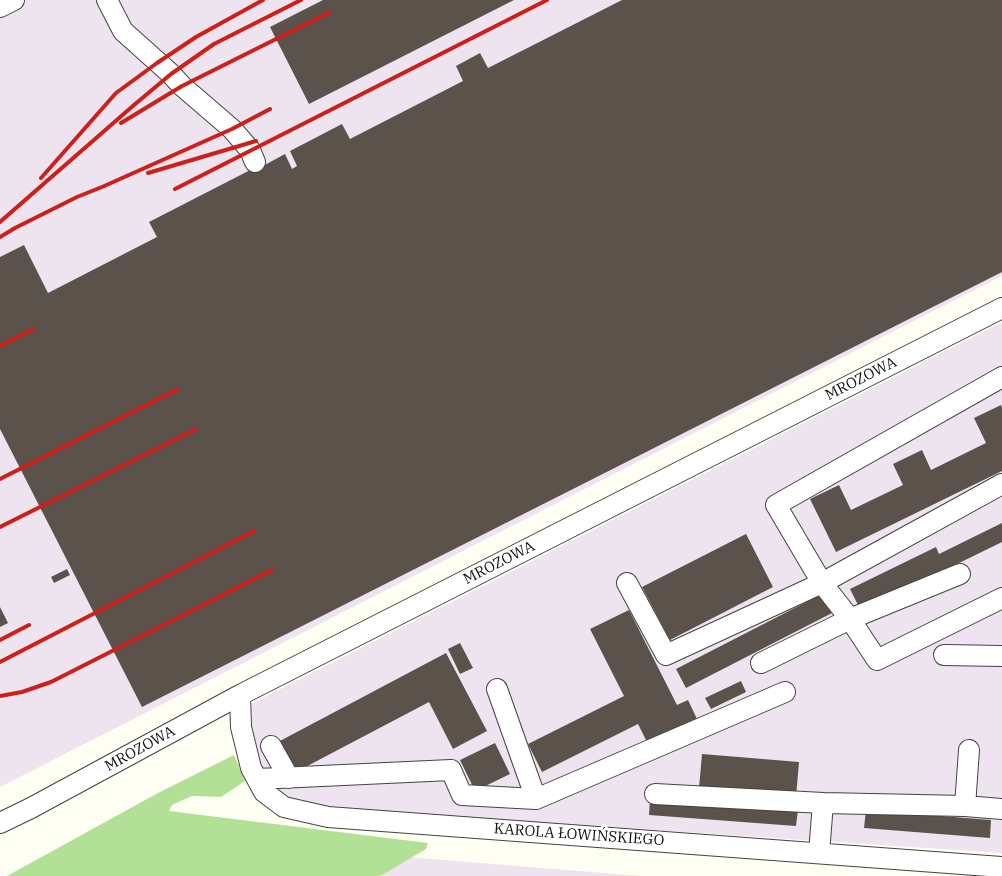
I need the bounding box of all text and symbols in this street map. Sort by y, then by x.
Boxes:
street label: MROZOWA [822,353,900,405]
street label: MROZOWA [460,537,538,589]
street label: MROZOWA [102,722,178,776]
street label: KAROLA ŁOWIŃSKIEGO [493,820,665,850]

